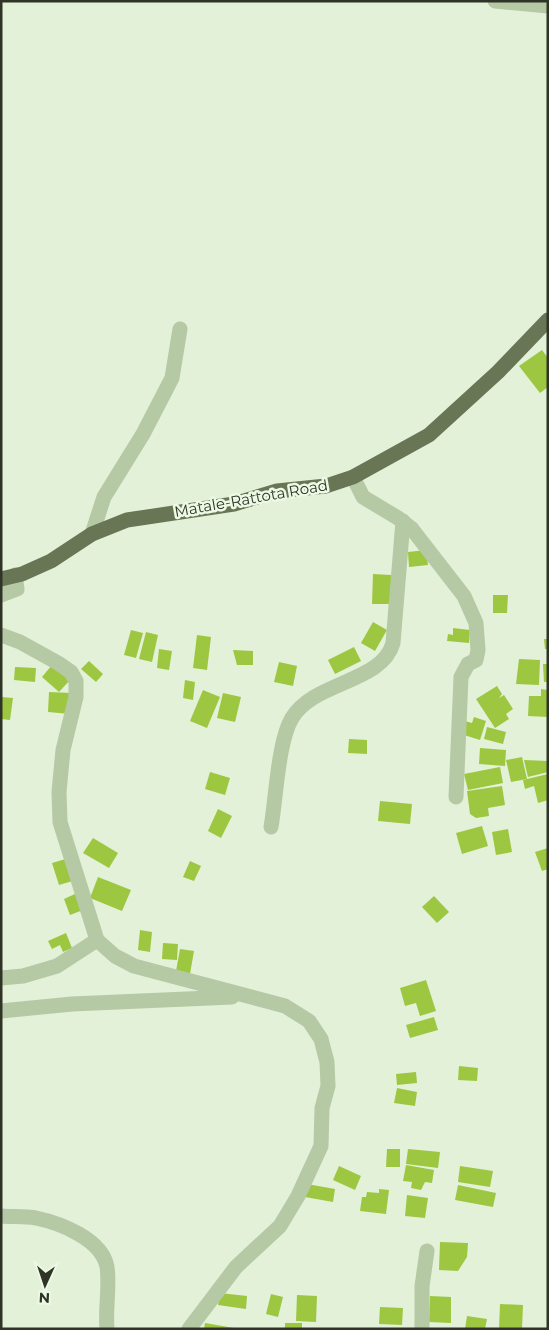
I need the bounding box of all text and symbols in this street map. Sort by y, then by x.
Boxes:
street label: Matale-Rattota Road [173,475,329,521]
north arrow [20,1260,70,1310]
text: N [38,1289,50,1307]

